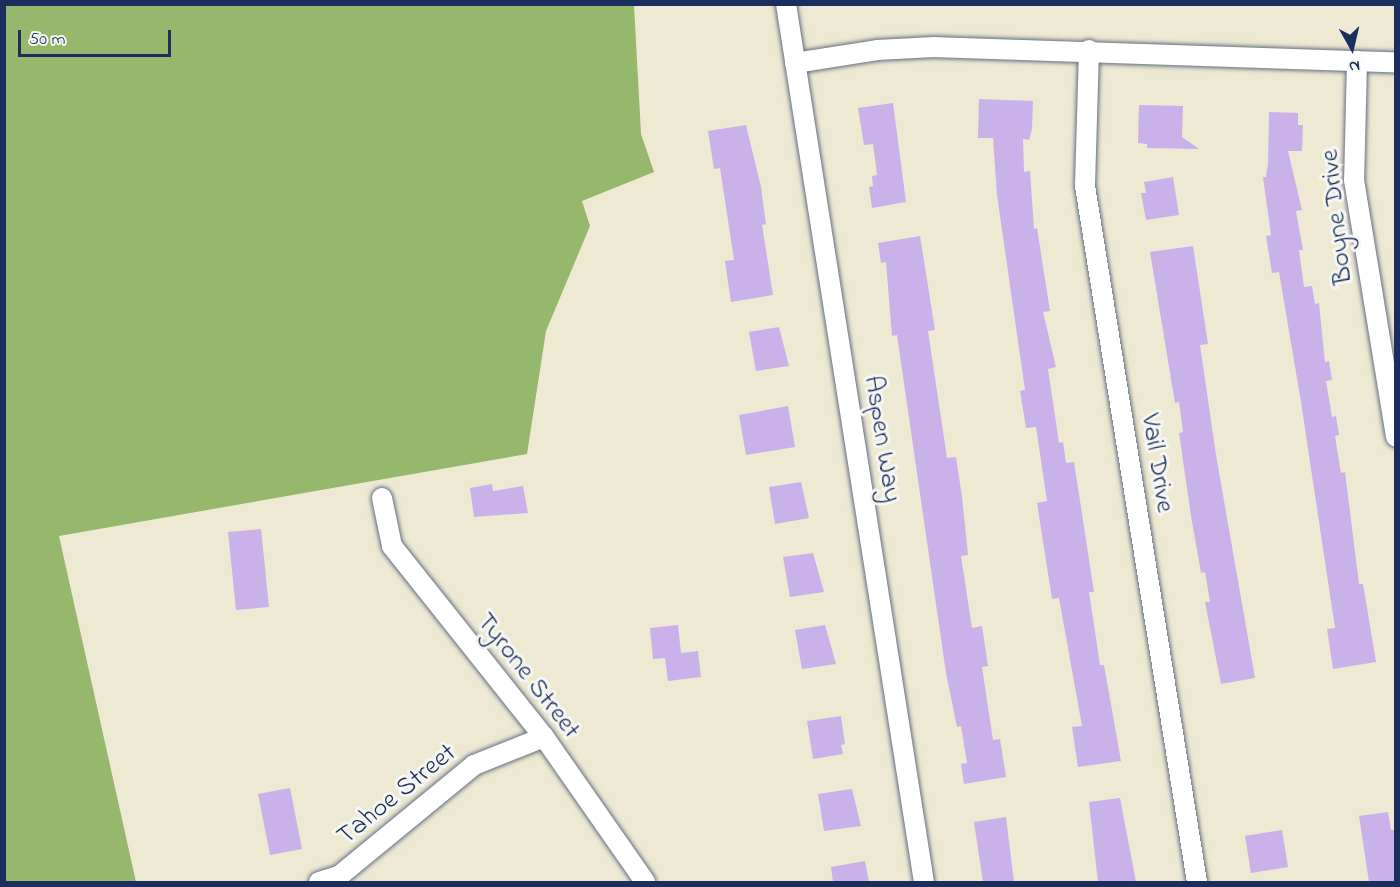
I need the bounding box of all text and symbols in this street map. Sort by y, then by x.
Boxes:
scale bar [21,18,174,56]
north arrow [1322,18,1382,78]
text: 50 m [29,27,66,53]
text: N [1347,53,1362,78]
street label: Boyne Drive [1314,148,1360,286]
street label: Aspen Way [856,373,908,505]
street label: Vail Drive [1133,411,1181,515]
street label: Tyrone Street [469,607,587,745]
street label: Tahoe Street [331,737,463,853]

